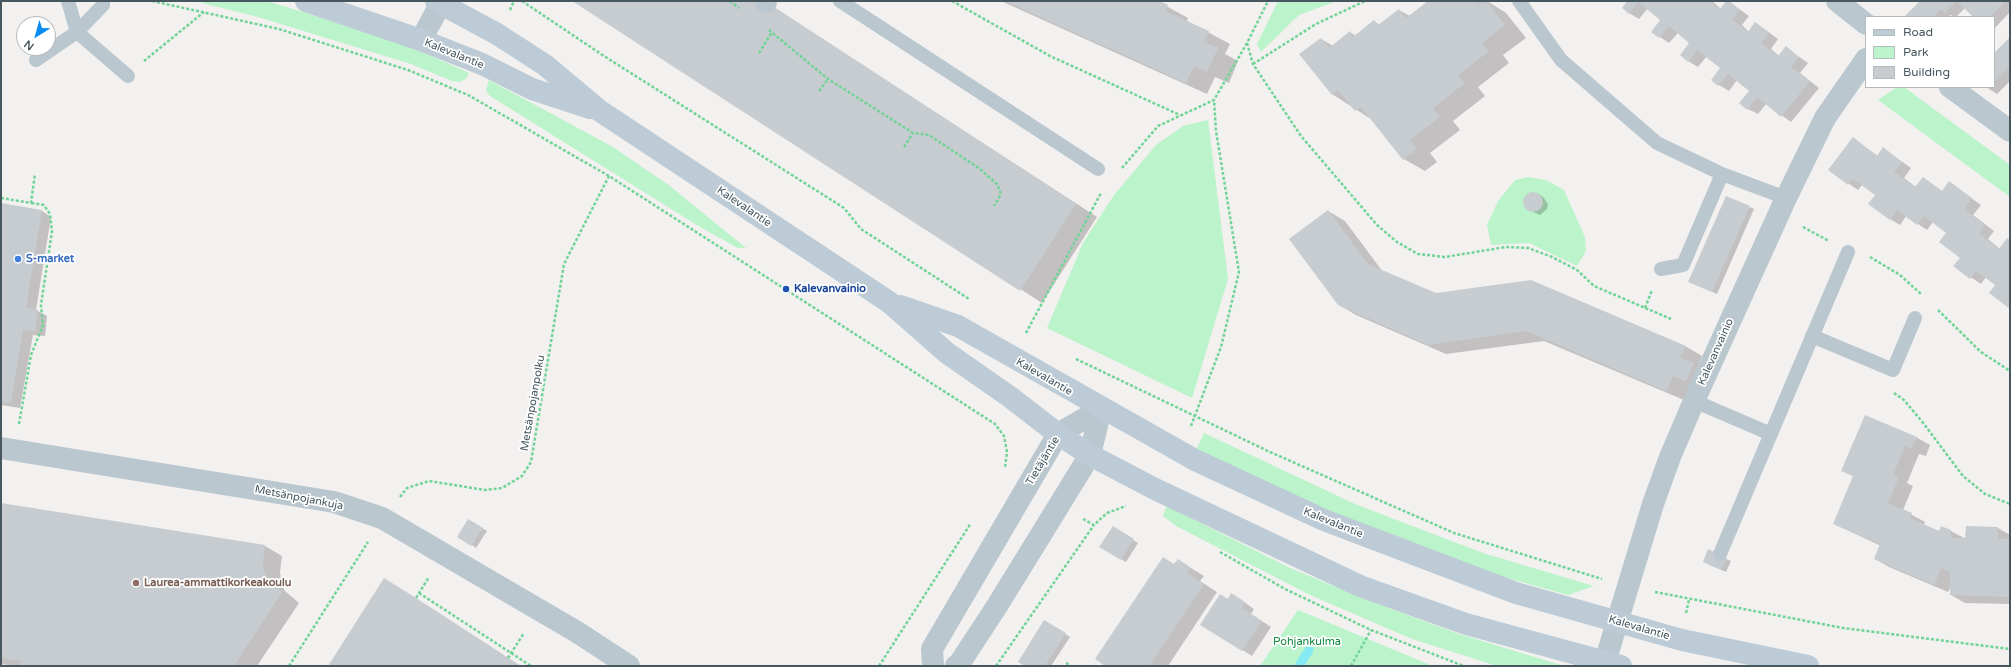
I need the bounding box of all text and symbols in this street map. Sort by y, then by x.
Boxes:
north arrow [16,16,56,56]
legend [1865,16,1995,88]
text: Road [1903,25,1933,39]
street label: Kalevalantie [422,36,486,72]
text: N [22,37,37,53]
text: Park [1903,45,1929,59]
text: Building [1903,65,1950,79]
street label: Kalevalantie [714,184,774,230]
place label: S-market [26,252,74,266]
marker: S-market [13,254,23,264]
place label: Kalevanvainio [794,282,866,296]
marker: Kalevanvainio [781,284,791,294]
street label: Kalevanvainio [1695,317,1737,387]
street label: Metsänpojanpolku [518,354,548,452]
street label: Kalevalantie [1013,356,1075,398]
street label: Tietäjäntie [1023,434,1063,488]
street label: Metsänpojankuja [254,483,344,513]
street label: Kalevalantie [1301,505,1365,541]
place label: Laurea-ammattikorkeakoulu [144,576,292,590]
marker: Laurea-ammattikorkeakoulu [131,578,141,588]
street label: Kalevalantie [1607,613,1671,643]
park label: Pohjankulma [1273,635,1341,649]

